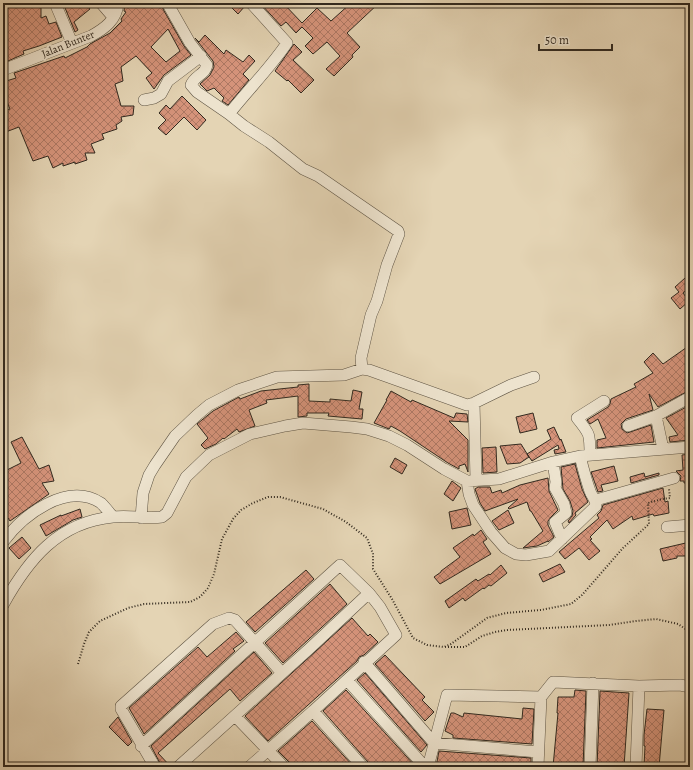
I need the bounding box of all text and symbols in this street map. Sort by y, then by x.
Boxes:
scale bar [539,26,612,52]
street label: Jalan Bunter [39,27,97,61]
text: 50 m [545,32,569,48]

